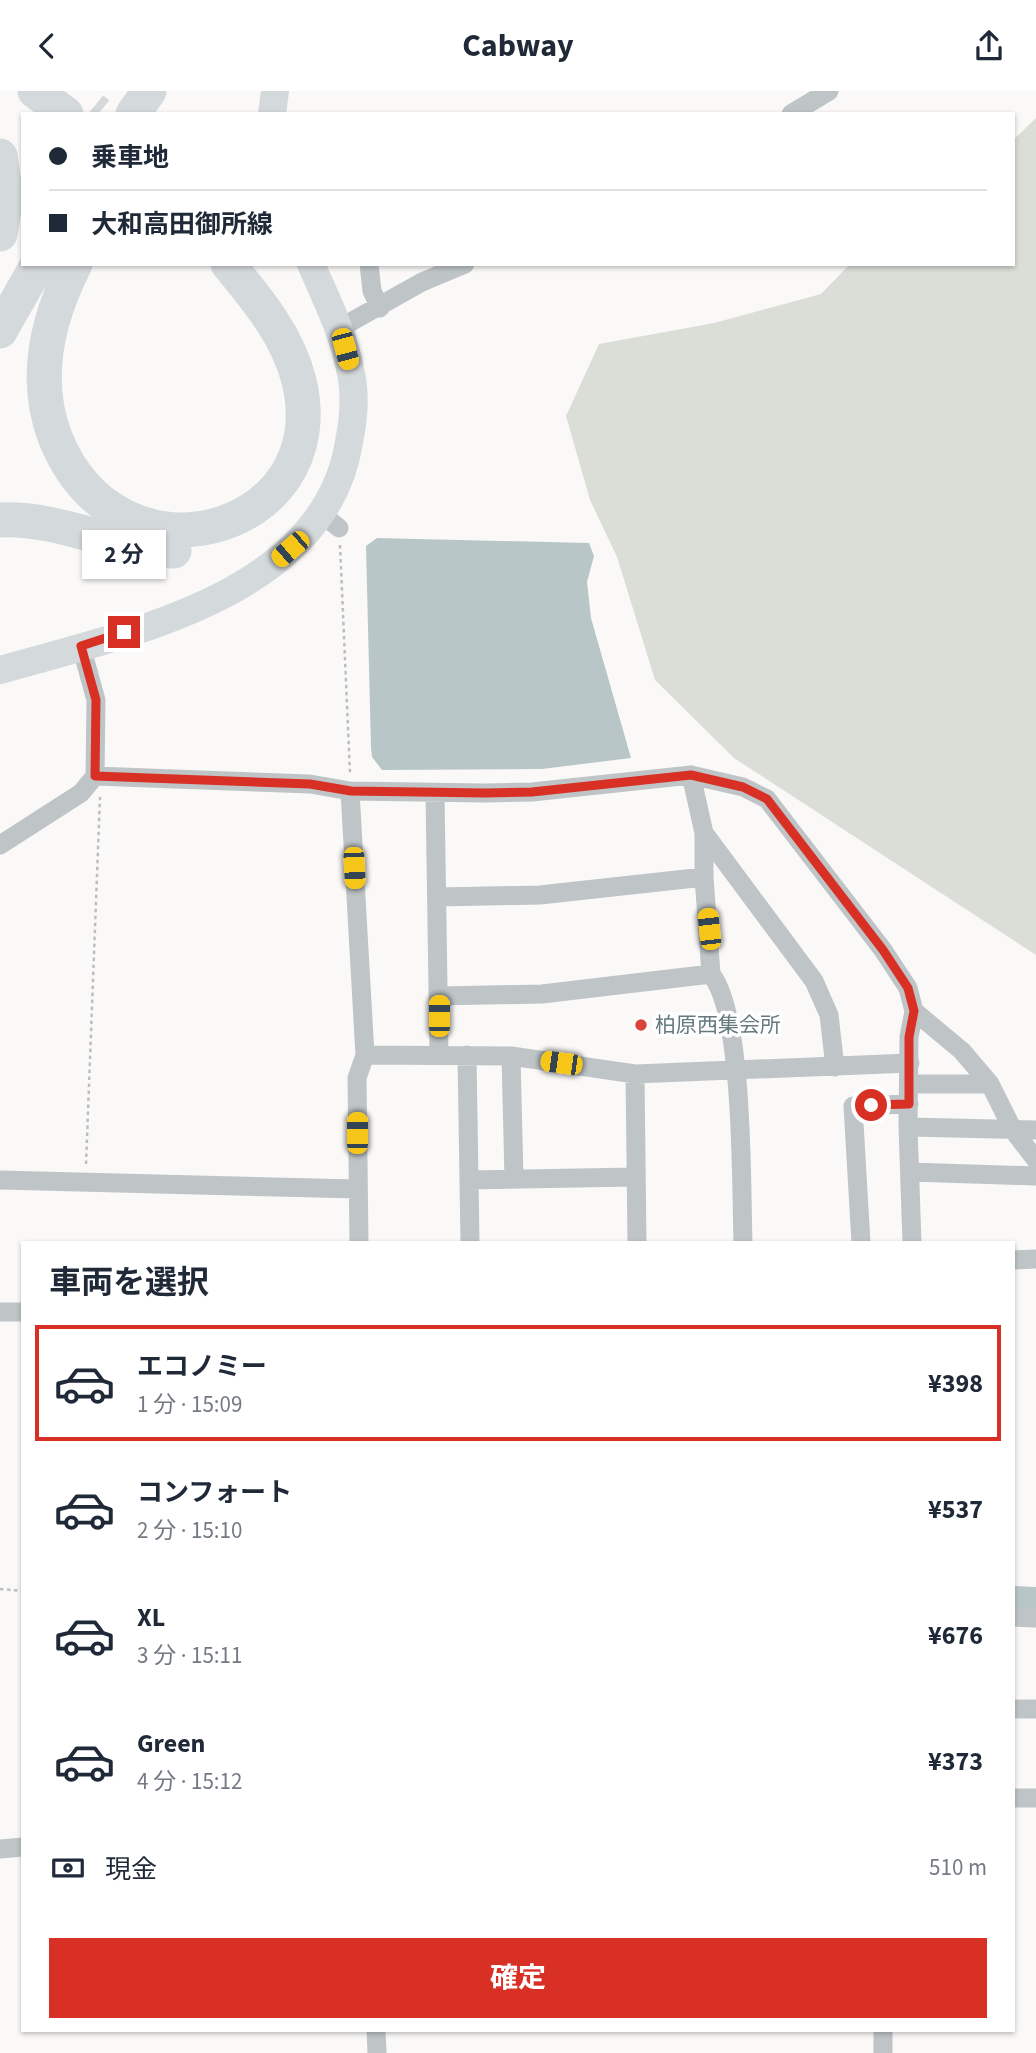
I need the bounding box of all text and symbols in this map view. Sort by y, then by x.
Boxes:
text: Cabway [462,23,574,69]
icon: back [28,27,66,65]
icon: share [970,27,1008,65]
text: 乗車地 [91,139,169,176]
text: 大和高田御所線 [91,206,273,243]
car [330,326,361,372]
car [268,527,313,571]
callout: 2 分 [82,531,166,580]
text: 2 分 [104,538,144,571]
route end [108,616,140,648]
car [343,846,366,890]
car [697,907,722,951]
car [429,995,450,1037]
place label: 柏原西集会所 [655,1010,781,1040]
marker: 柏原西集会所 [633,1017,649,1033]
car [539,1050,584,1076]
route start [855,1089,887,1121]
car [347,1112,368,1154]
text: 車両を選択 [49,1260,209,1306]
text: エコノミー [137,1348,267,1385]
icon: car [53,1352,116,1415]
text: ¥398 [928,1365,983,1402]
text: 1 分 · 15:09 [137,1388,242,1421]
text: コンフォート [137,1474,292,1511]
icon: car [53,1478,116,1541]
text: ¥537 [928,1491,983,1528]
text: 2 分 · 15:10 [137,1514,242,1547]
text: XL [137,1599,165,1636]
icon: car [53,1604,116,1667]
text: ¥676 [928,1617,983,1654]
text: 3 分 · 15:11 [137,1639,242,1672]
text: Green [137,1725,205,1762]
icon: car [53,1730,116,1793]
text: ¥373 [928,1743,983,1780]
text: 4 分 · 15:12 [137,1765,242,1798]
icon: cash [49,1849,87,1887]
text: 現金 [105,1851,157,1888]
text: 510 m [929,1851,987,1884]
button: 確定 [49,1938,987,2018]

